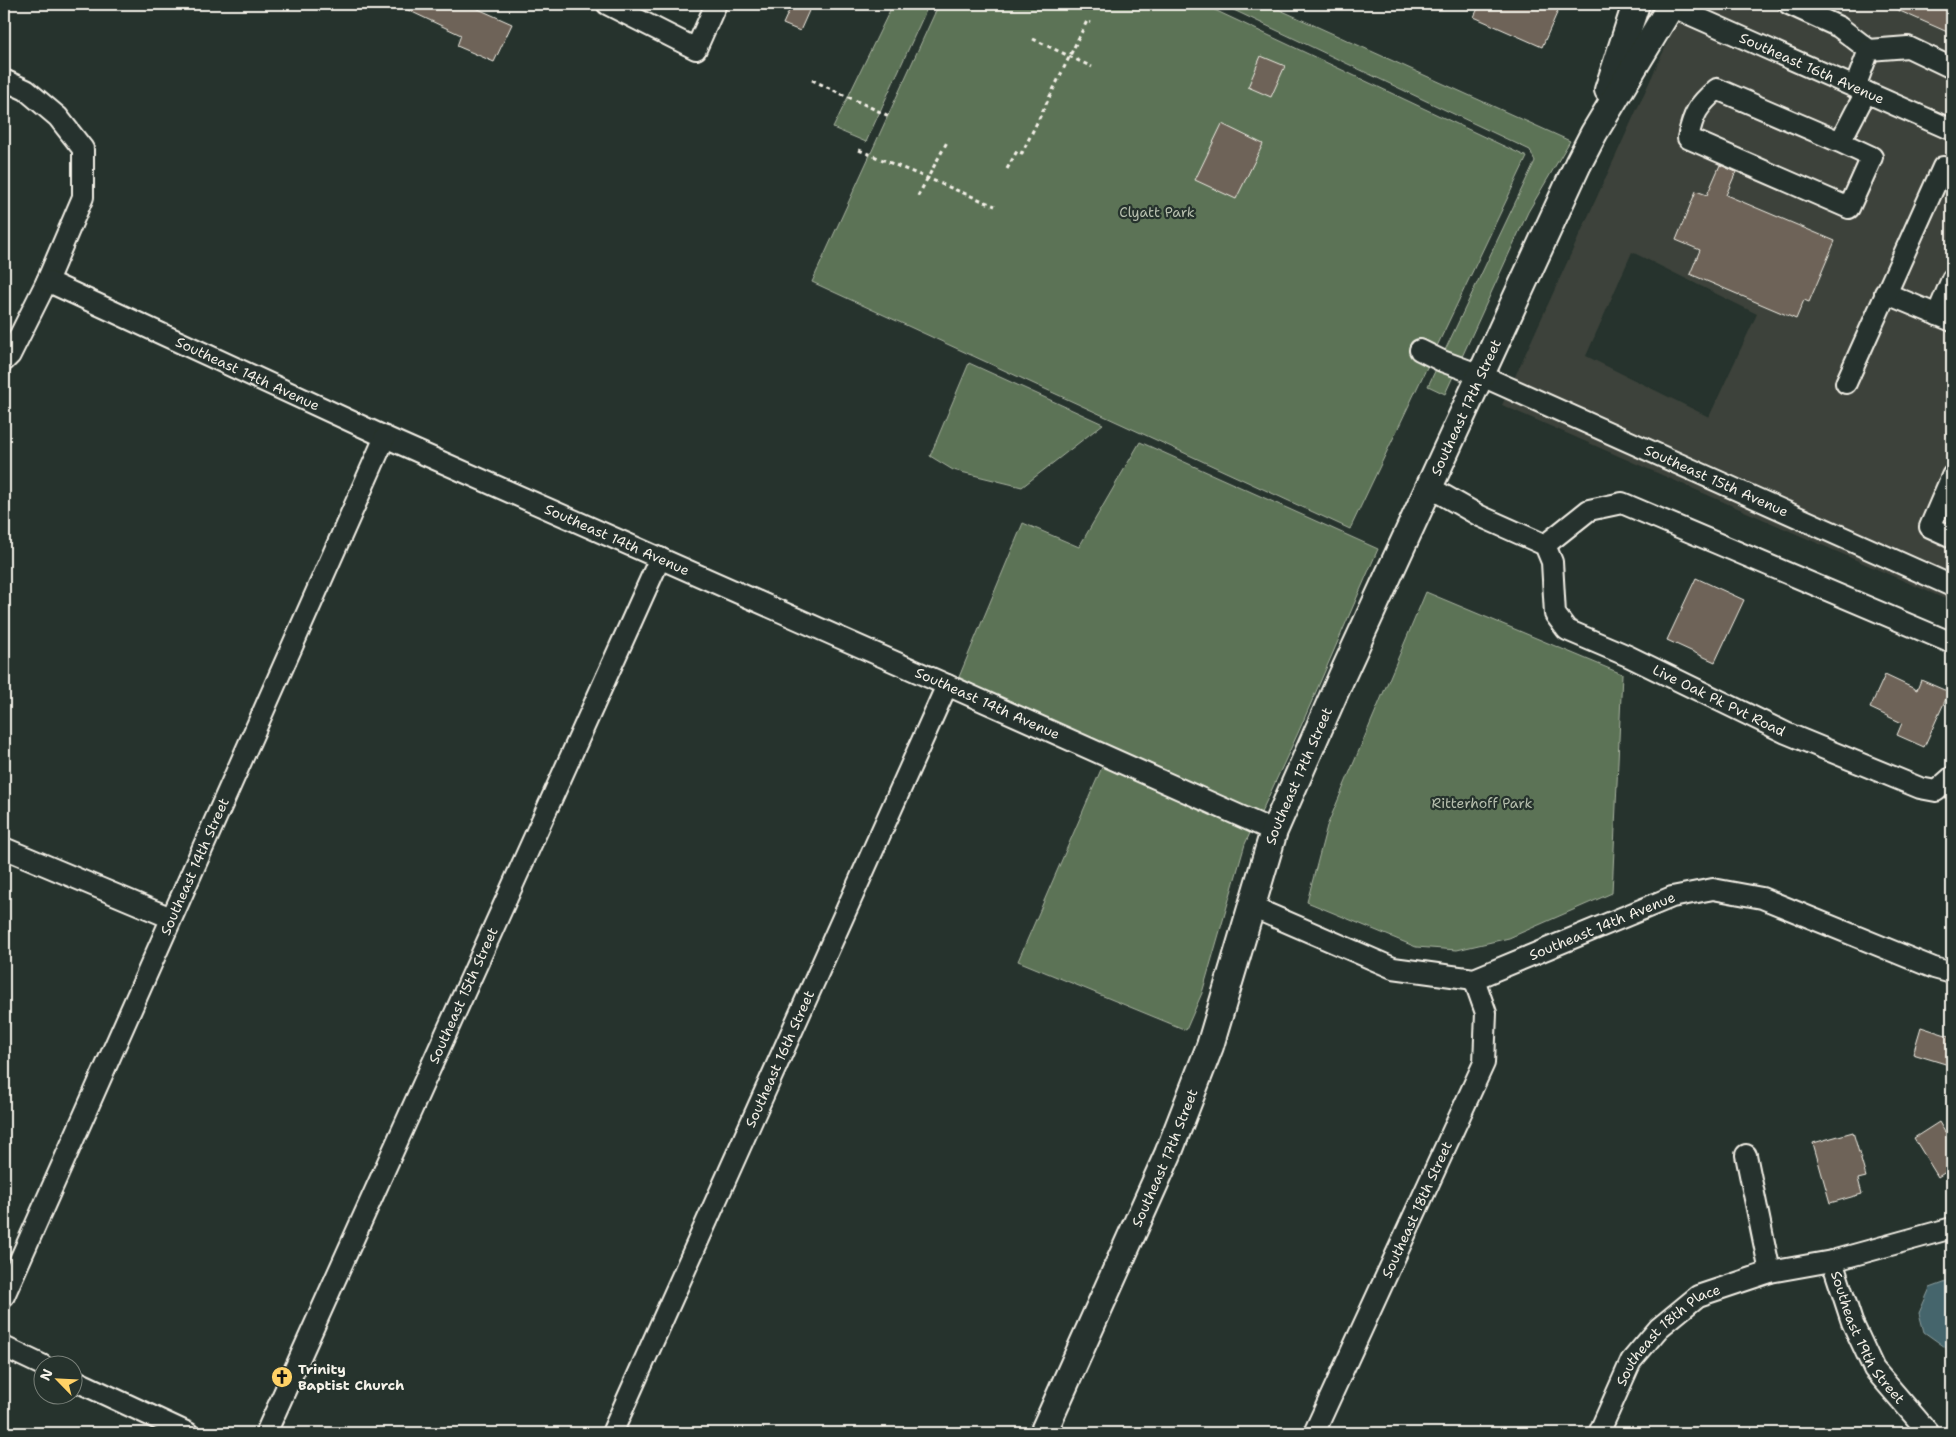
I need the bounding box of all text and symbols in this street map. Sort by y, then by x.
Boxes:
street label: Southeast 16th Avenue [1737,28,1887,108]
park label: Clyatt Park [1119,203,1195,221]
street label: Southeast 14th Avenue [173,333,323,415]
street label: Southeast 17th Street [1427,336,1505,478]
street label: Southeast 15th Avenue [1642,441,1791,521]
street label: Southeast 14th Avenue [542,500,692,579]
street label: Live Oak Pk Pvt Road [1650,660,1789,740]
street label: Southeast 14th Avenue [912,663,1063,743]
street label: Southeast 17th Street [1261,705,1336,847]
park label: Ritterhoff Park [1432,794,1532,812]
street label: Southeast 14th Street [156,795,233,938]
street label: Southeast 14th Avenue [1526,888,1678,964]
street label: Southeast 15th Street [425,924,502,1066]
street label: Southeast 16th Street [741,987,818,1130]
street label: Southeast 17th Street [1128,1086,1202,1230]
street label: Southeast 18th Street [1378,1138,1456,1281]
street label: Southeast 19th Street [1827,1269,1909,1407]
street label: Southeast 18th Place [1612,1280,1723,1389]
north arrow [32,1354,82,1404]
place label: Trinity Baptist Church [298,1360,404,1394]
church icon: Trinity Baptist Church [270,1365,294,1389]
text: N [36,1366,57,1383]

